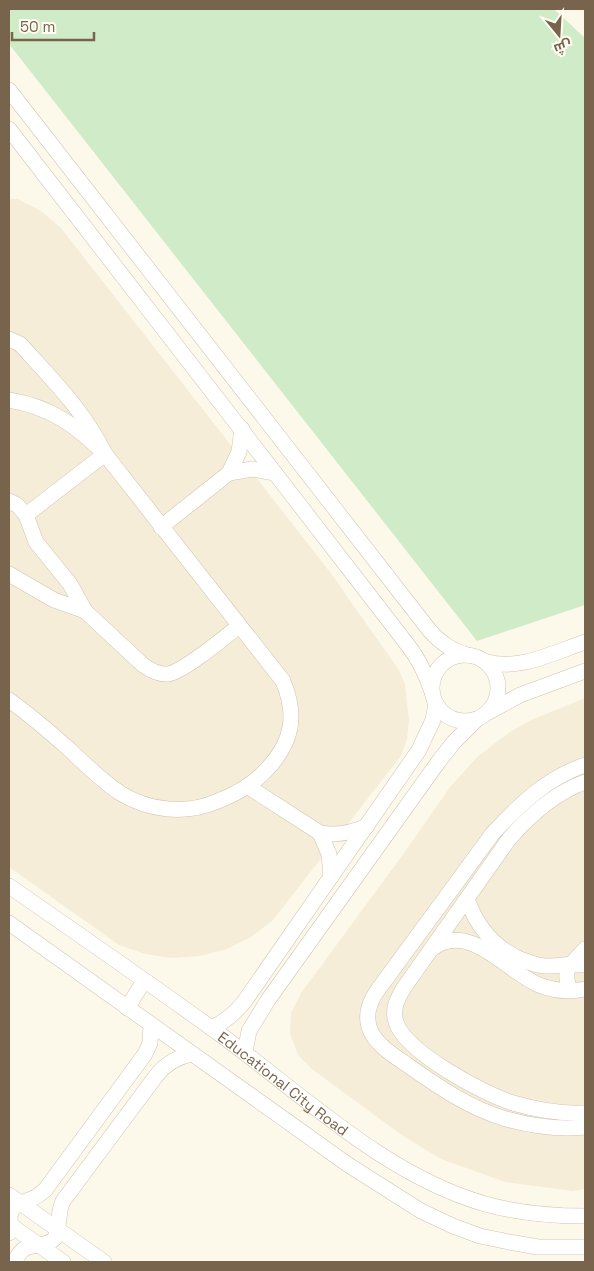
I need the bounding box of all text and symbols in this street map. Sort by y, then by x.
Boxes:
scale bar [12,10,95,42]
north arrow [534,10,584,60]
text: 50 m [20,17,55,36]
text: ش [552,36,574,59]
street label: Educational City Road [215,1027,353,1139]

